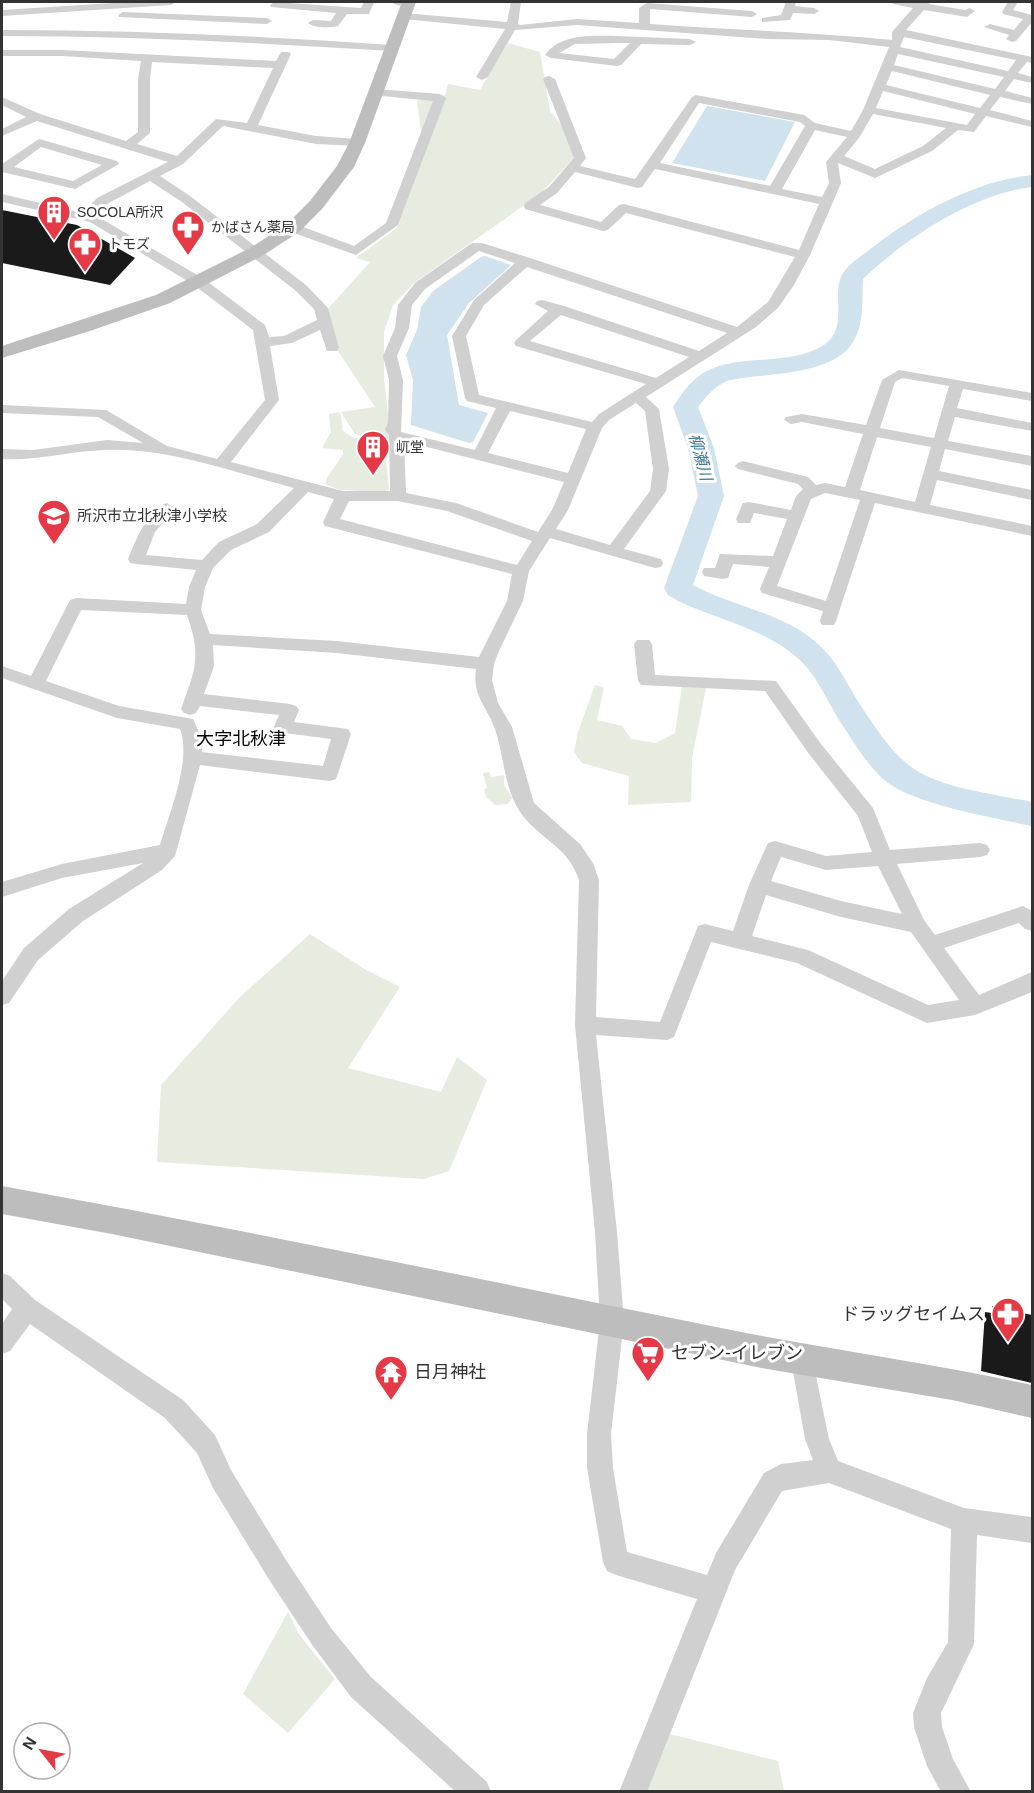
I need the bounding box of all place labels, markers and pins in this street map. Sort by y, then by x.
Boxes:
building icon: SOCOLA所沢 [36,194,72,241]
place label: SOCOLA所沢 [77,204,163,220]
pharmacy icon: かばさん薬局 [170,209,206,256]
place label: かばさん薬局 [211,219,295,235]
pharmacy icon: トモズ [67,226,103,273]
place label: トモズ [108,236,150,252]
building icon: 屼堂 [355,429,391,476]
place label: 屼堂 [396,439,424,455]
school or university icon: 所沢市立北秋津小学校 [36,498,72,545]
place label: 所沢市立北秋津小学校 [77,507,227,524]
pharmacy icon: ドラッグセイムス [990,1296,1026,1343]
place label: ドラッグセイムス [841,1304,985,1324]
supermarket icon: セブン-イレブン [630,1335,666,1382]
place label: セブン-イレブン [671,1343,803,1363]
temple icon: 日月神社 [373,1354,409,1401]
place label: 日月神社 [414,1362,486,1382]

